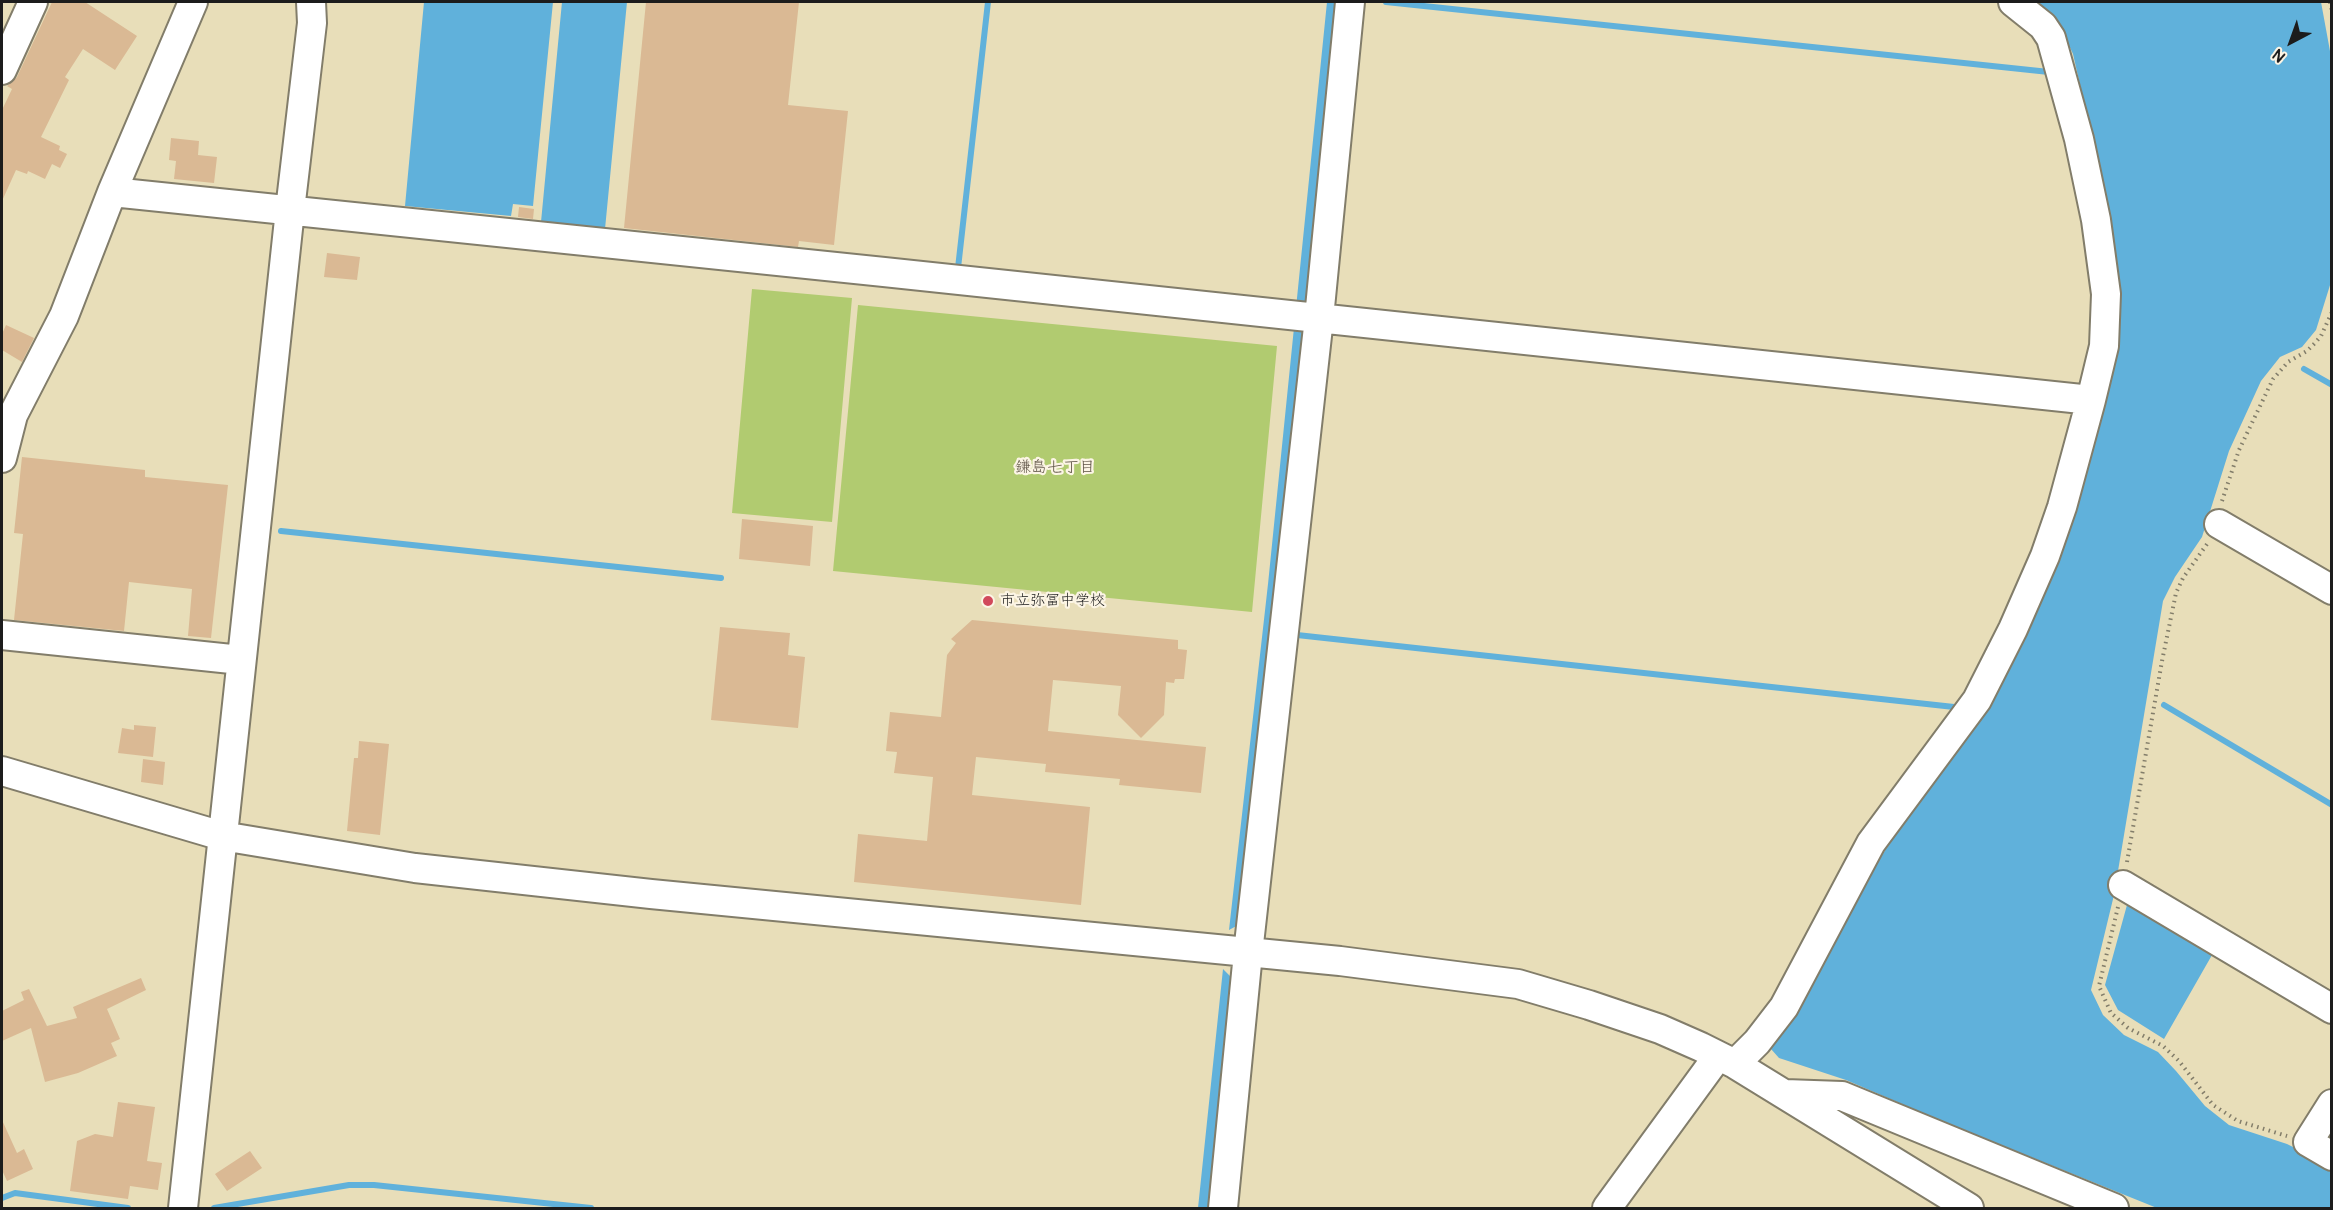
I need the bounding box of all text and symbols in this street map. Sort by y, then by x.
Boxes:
north arrow [2261,12,2321,72]
text: N [2269,44,2290,67]
district label: 鎌島七丁目 [1015,458,1095,478]
place label: 市立弥冨中学校 [1000,592,1105,610]
marker: 市立弥冨中学校 [981,594,995,608]

